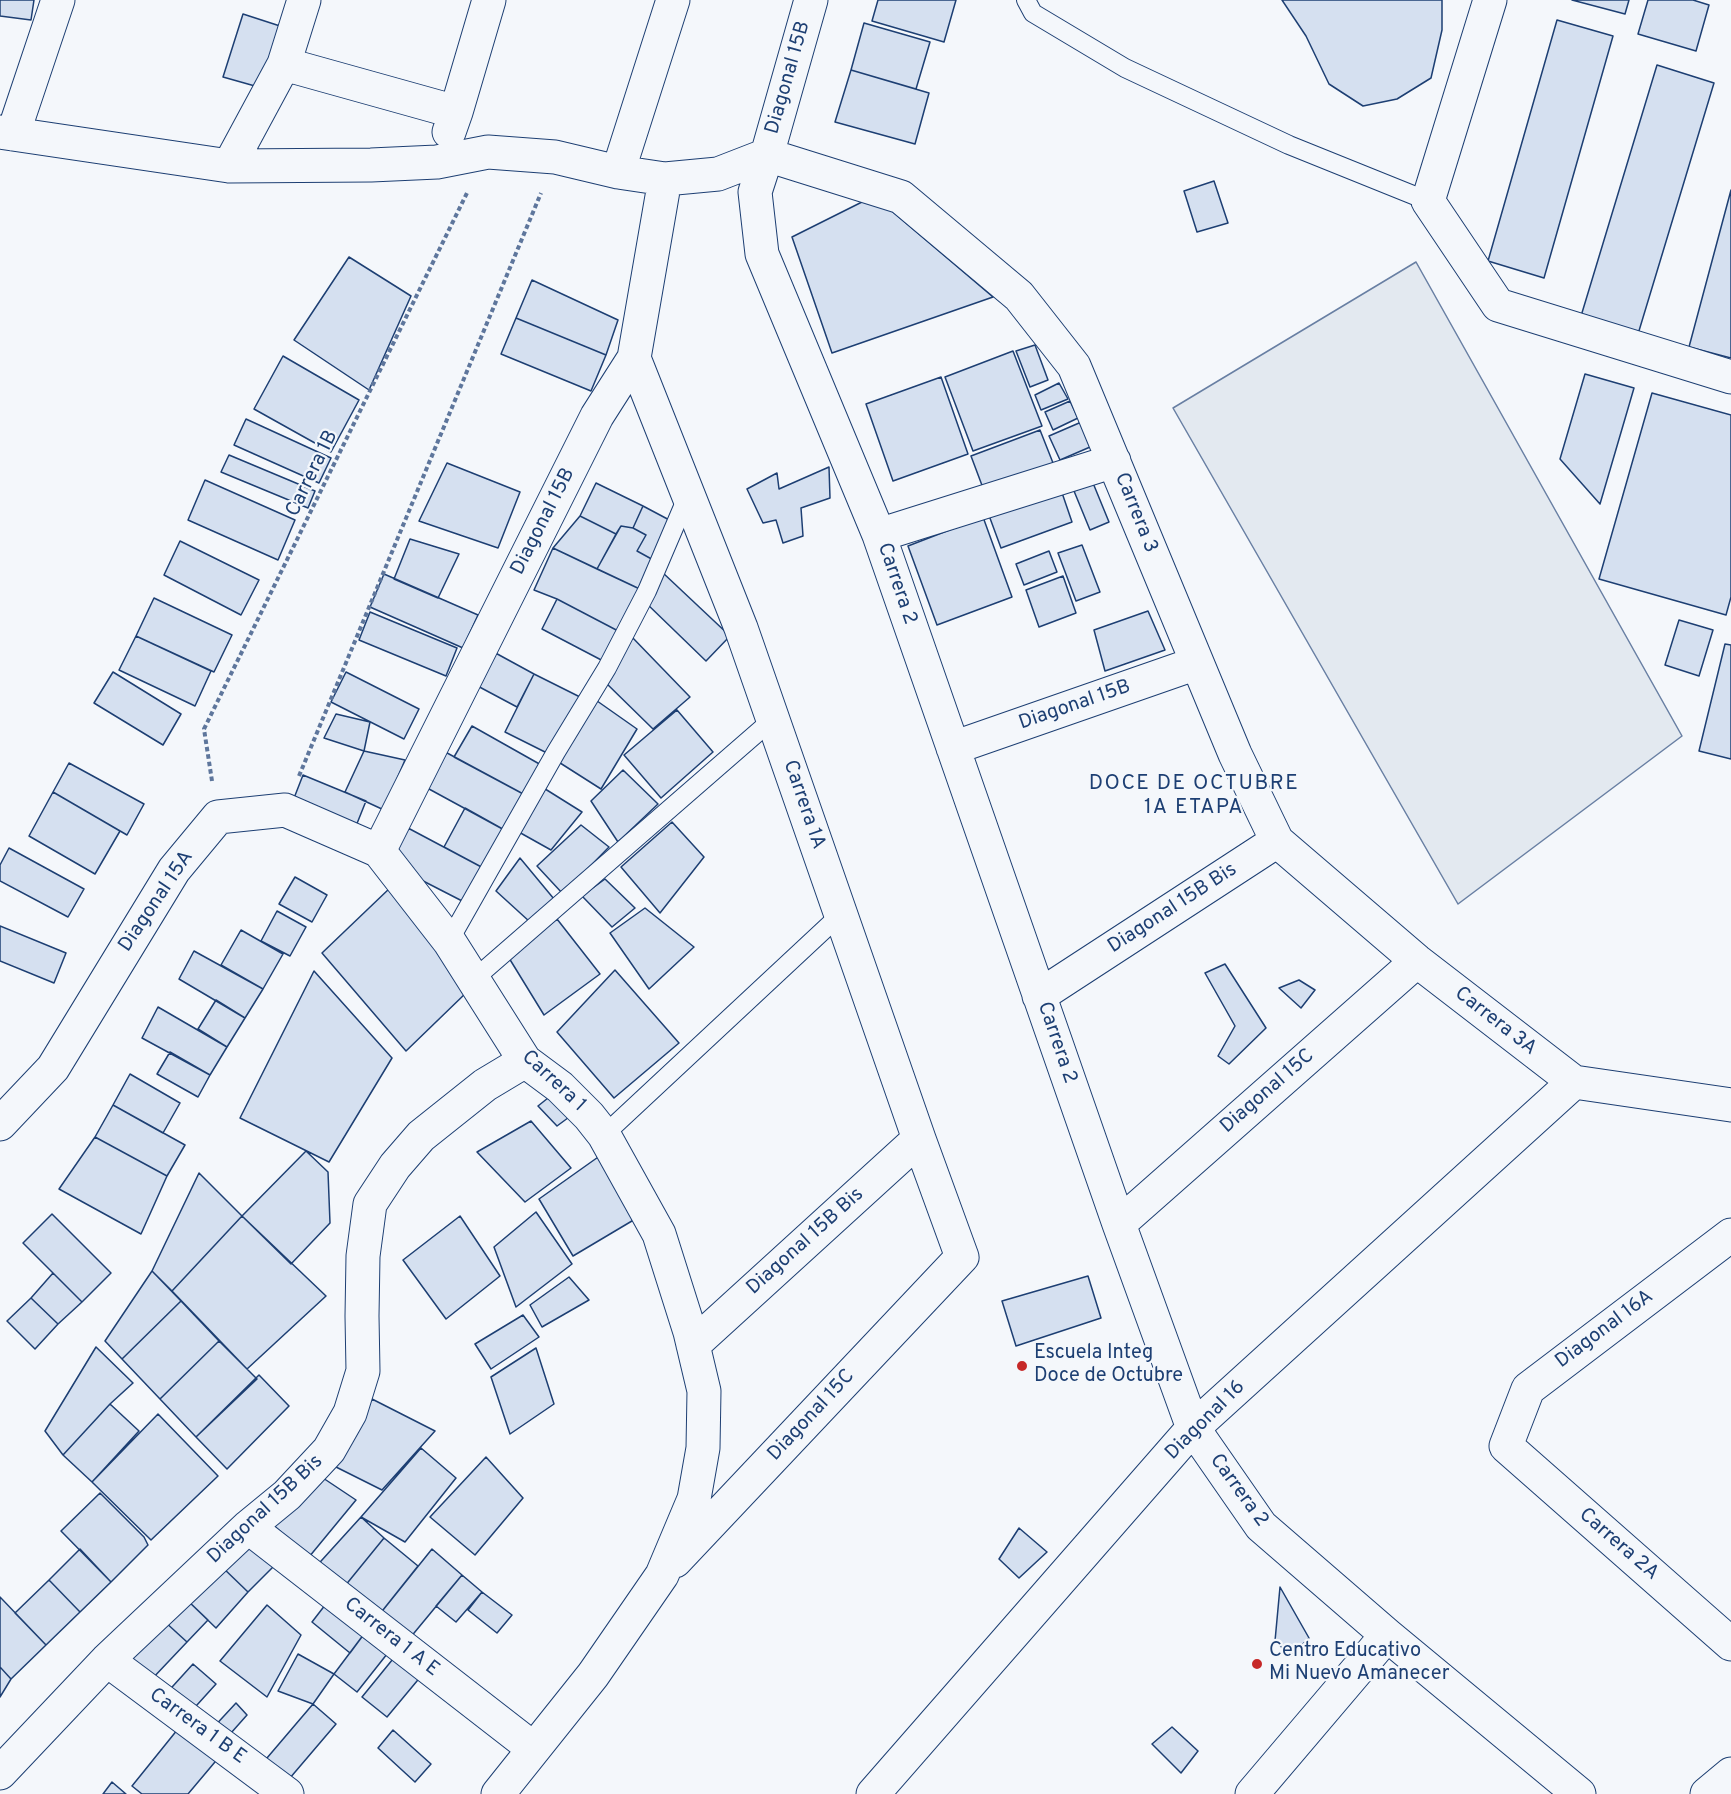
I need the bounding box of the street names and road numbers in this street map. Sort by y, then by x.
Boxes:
street label: Diagonal 15B [761,19,817,137]
street label: Carrera 1B [282,427,344,521]
street label: Diagonal 15B [507,465,581,579]
street label: Carrera 3 [1108,469,1162,557]
street label: Carrera 2 [871,540,921,628]
street label: Diagonal 15B [1016,676,1134,736]
street label: Carrera 1A [777,757,829,853]
street label: Diagonal 15A [114,847,200,957]
street label: Diagonal 15B Bis [1104,858,1242,960]
street label: Carrera 3A [1449,982,1541,1062]
street label: Carrera 2 [1031,999,1081,1087]
street label: Diagonal 15C [1216,1045,1320,1139]
street label: Carrera 1 [516,1046,590,1118]
street label: Diagonal 15B Bis [743,1183,869,1301]
street label: Diagonal 16A [1551,1285,1659,1375]
street label: Diagonal 15C [764,1365,860,1467]
street label: Diagonal 16 [1161,1376,1251,1466]
street label: Diagonal 15B Bis [203,1450,329,1570]
street label: Carrera 2 [1203,1450,1273,1532]
street label: Carrera 2A [1573,1504,1663,1586]
street label: Carrera 1 A E [338,1593,444,1683]
street label: Carrera 1 B E [144,1684,250,1770]

